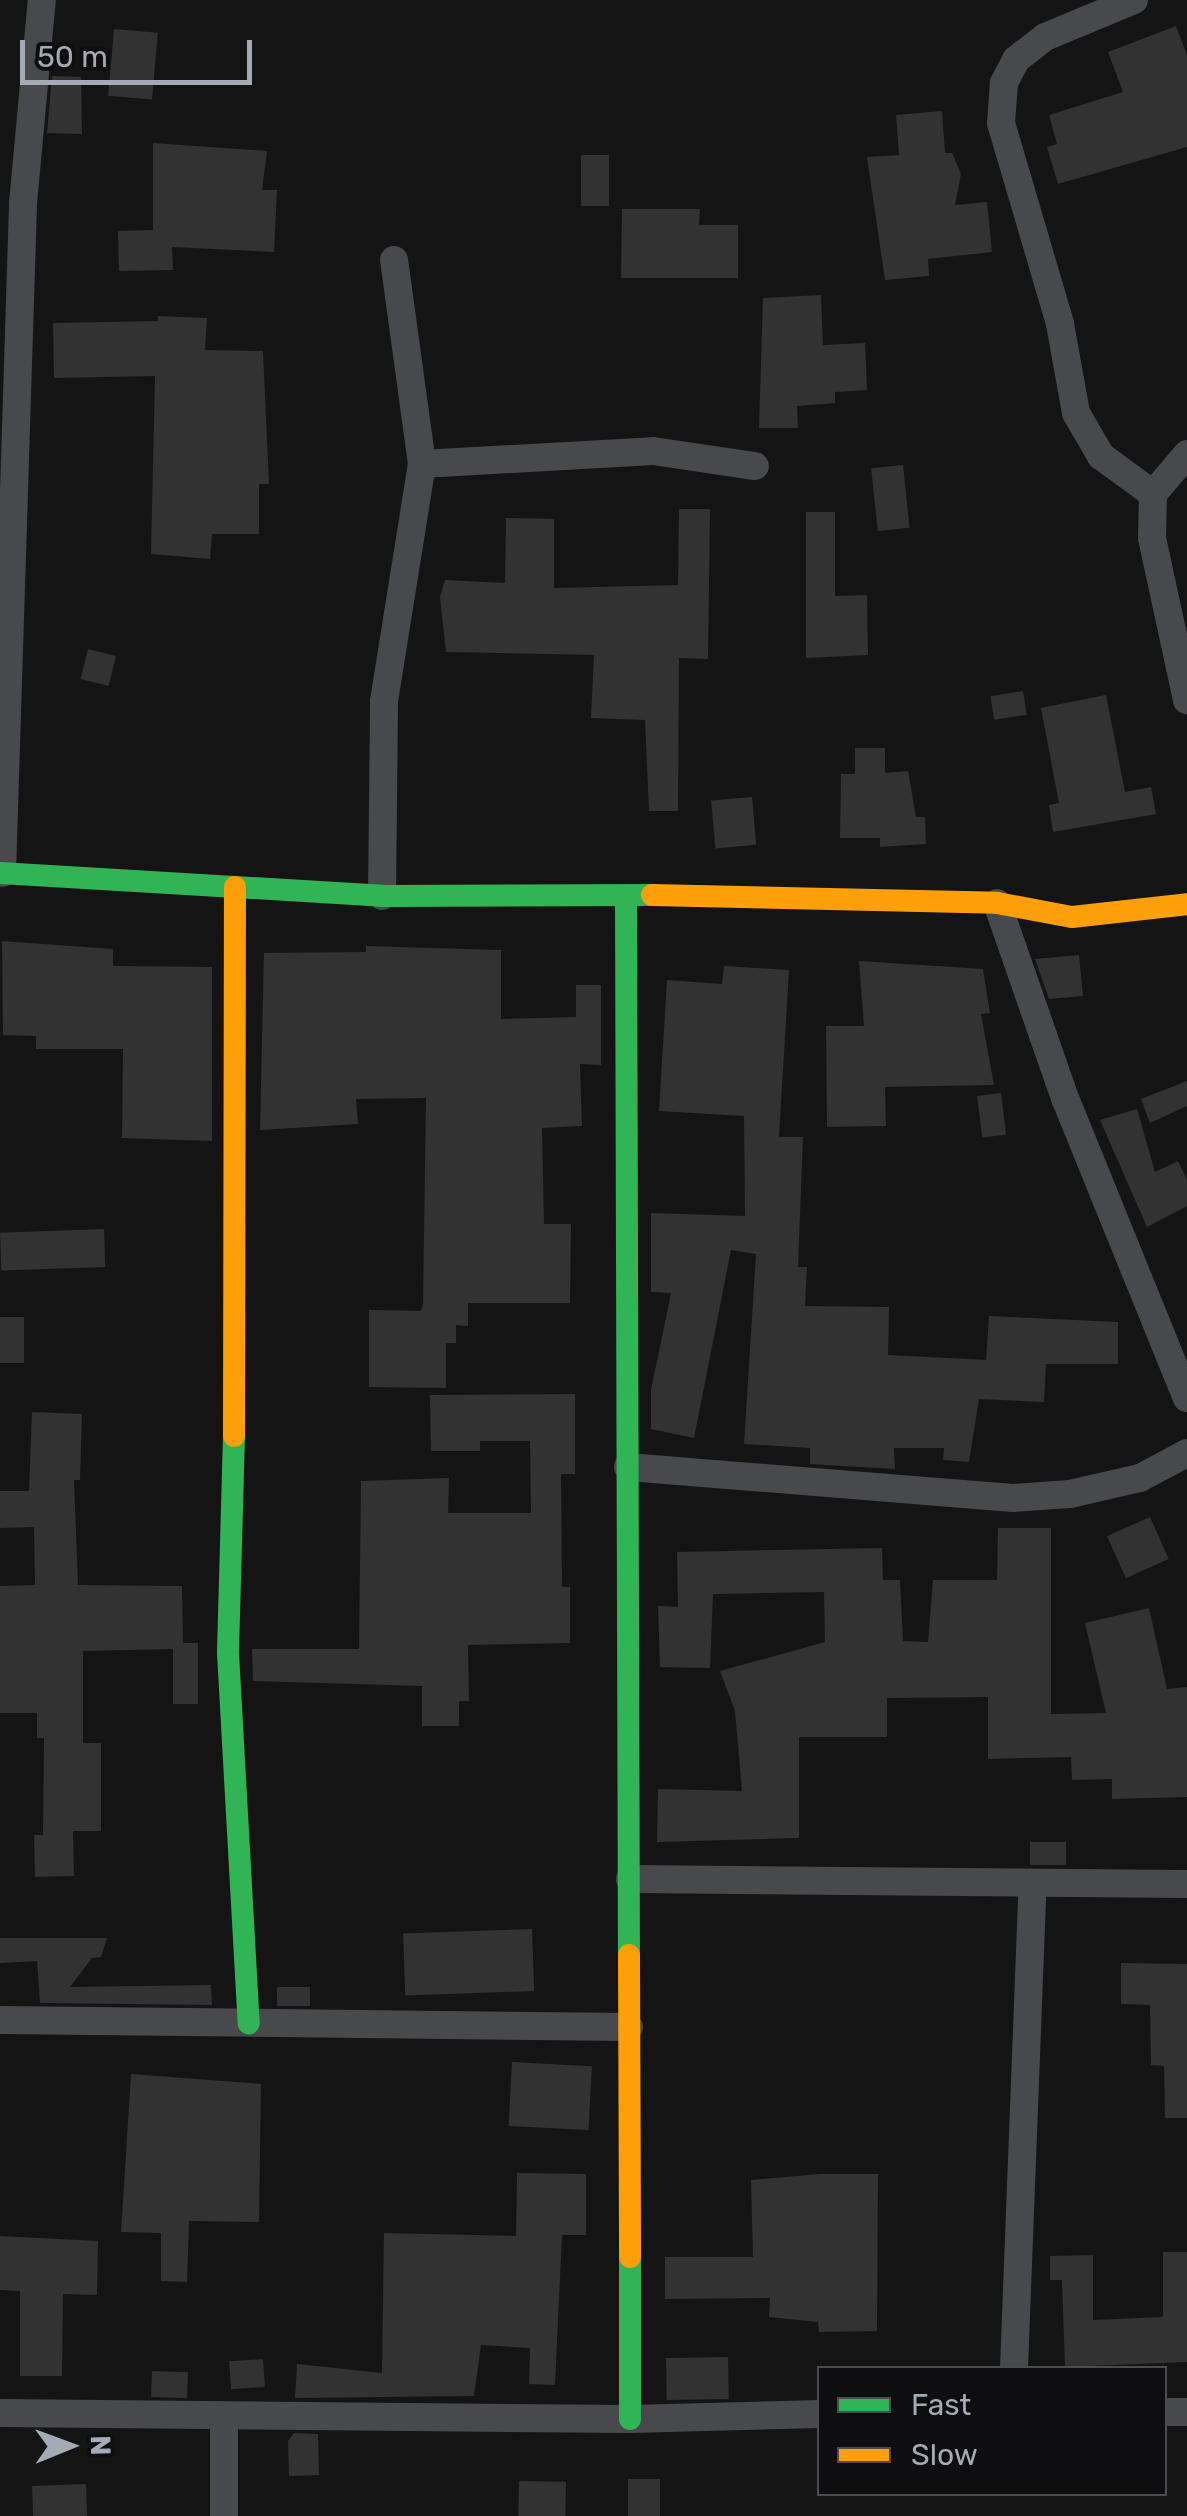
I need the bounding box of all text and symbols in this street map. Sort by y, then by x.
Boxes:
scale bar [25,20,258,82]
text: 50 m [37,39,108,75]
legend [817,2366,1167,2496]
text: Fast [911,2387,971,2423]
north arrow [20,2396,120,2496]
text: N [84,2435,117,2456]
text: Slow [911,2437,978,2473]

